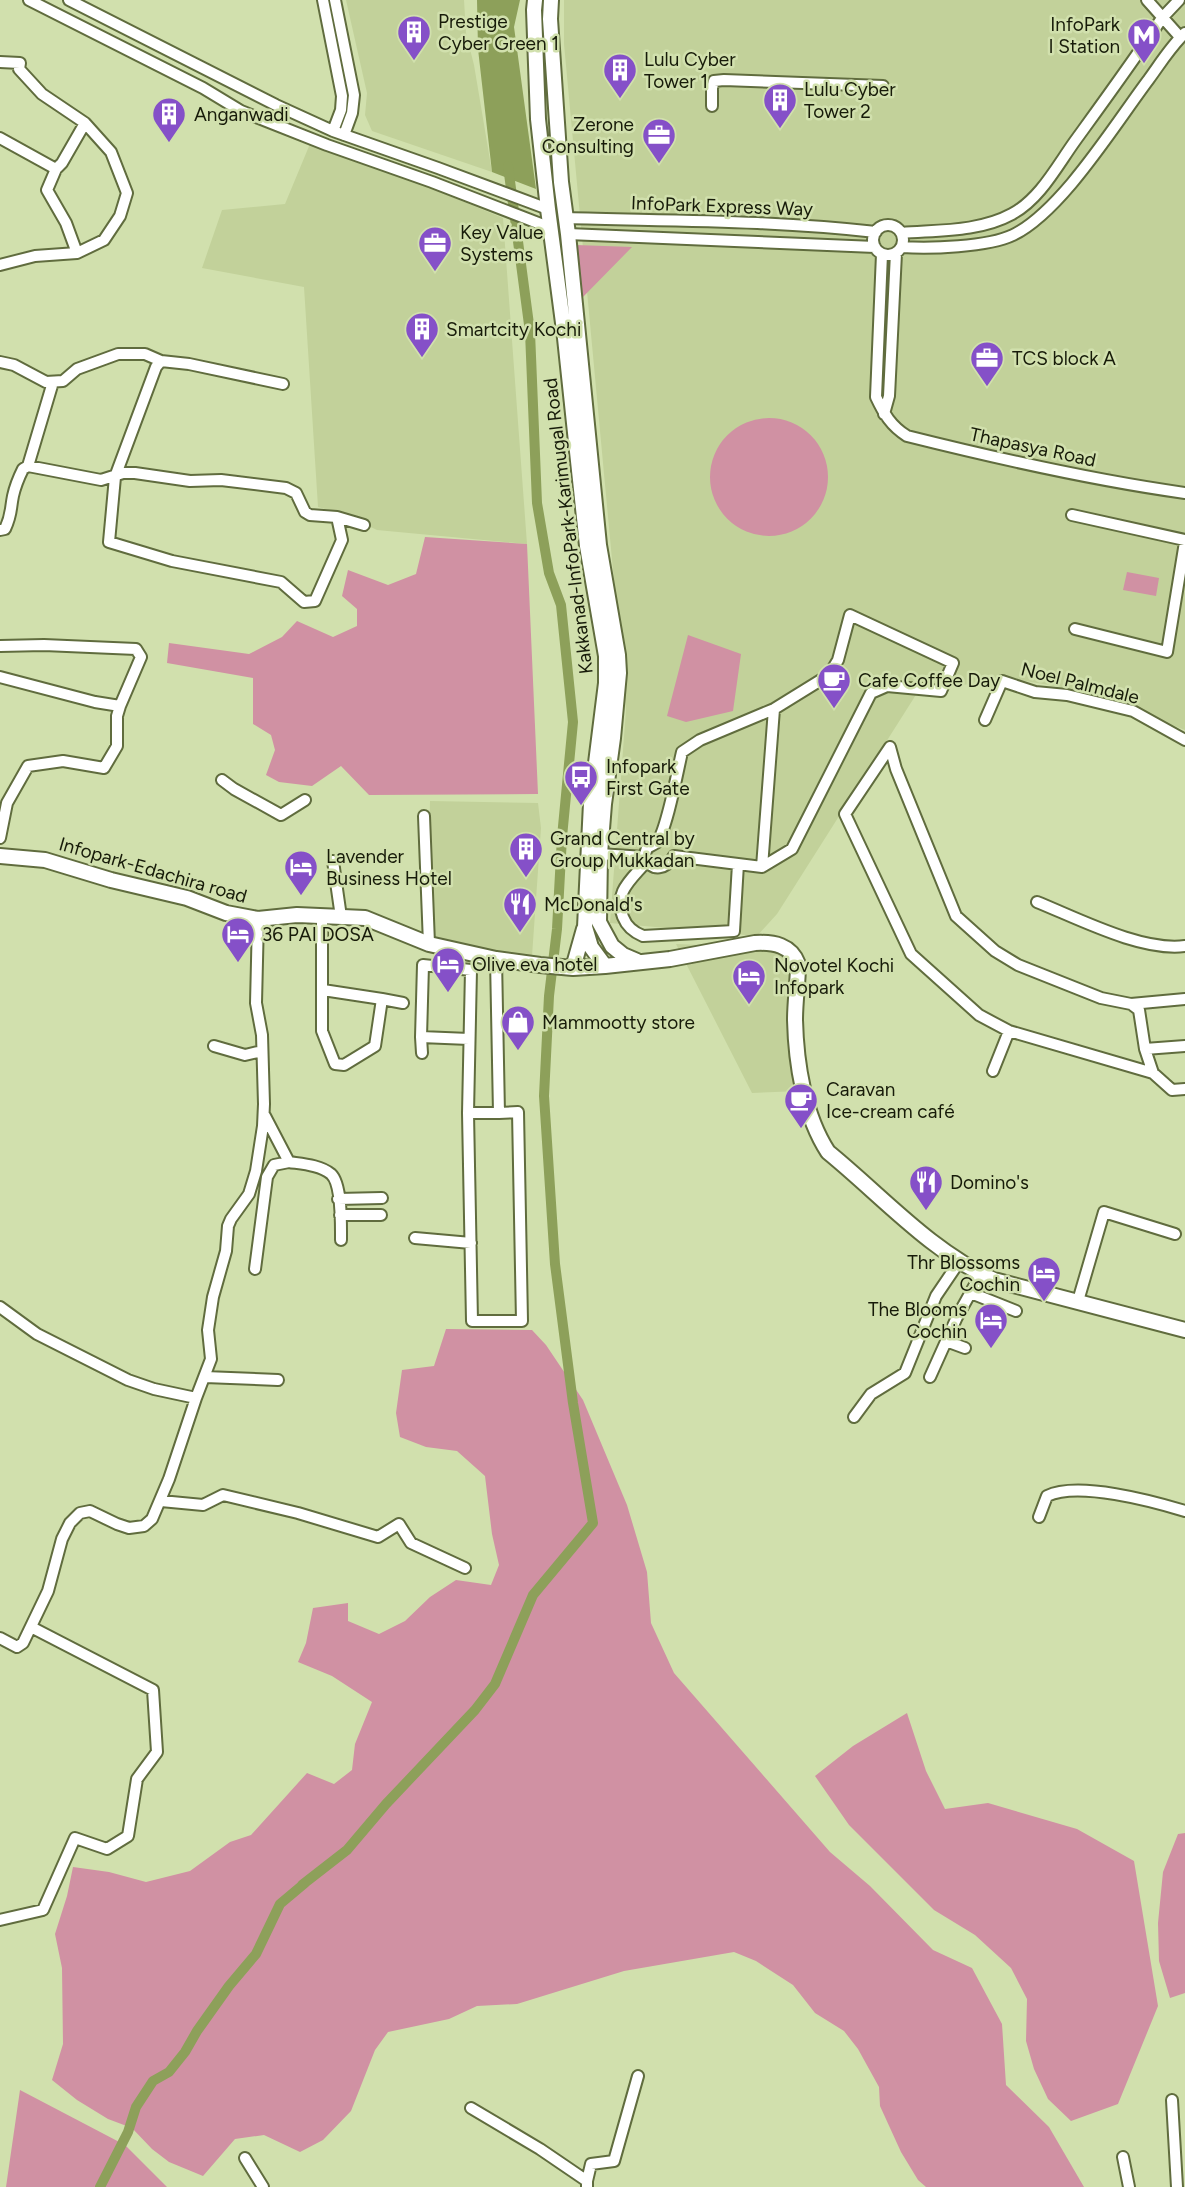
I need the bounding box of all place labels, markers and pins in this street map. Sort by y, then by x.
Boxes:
place label: Prestige Cyber Green 1 [438,10,559,55]
building icon: Prestige Cyber Green 1 [395,13,433,62]
place label: InfoPark I Station [1048,13,1121,58]
metro station icon: InfoPark I Station [1125,16,1163,65]
place label: Lulu Cyber Tower 1 [644,48,736,93]
building icon: Lulu Cyber Tower 1 [601,51,639,100]
place label: Lulu Cyber Tower 2 [804,78,896,123]
building icon: Lulu Cyber Tower 2 [761,81,799,130]
building icon: Anganwadi [150,95,188,144]
place label: Anganwadi [194,103,289,126]
place label: Zerone Consulting [542,113,634,158]
office icon: Zerone Consulting [640,116,678,165]
place label: Key Value Systems [460,221,544,266]
office icon: Key Value Systems [416,224,454,273]
building icon: Smartcity Kochi [403,310,441,359]
place label: Smartcity Kochi [446,318,581,341]
office icon: TCS block A [968,339,1006,388]
place label: TCS block A [1012,347,1116,370]
cafe icon: Cafe Coffee Day [815,661,853,710]
place label: Cafe Coffee Day [858,669,1000,692]
place label: Infopark First Gate [606,755,690,800]
bus stop icon: Infopark First Gate [562,758,600,807]
place label: Grand Central by Group Mukkadan [550,827,695,872]
building icon: Grand Central by Group Mukkadan [507,830,545,879]
place label: Lavender Business Hotel [326,845,452,890]
hotel icon: Lavender Business Hotel [282,848,320,897]
restaurant icon: McDonald's [501,885,539,934]
place label: McDonald's [544,893,643,916]
hotel icon: 36 PAI DOSA [219,915,257,964]
place label: 36 PAI DOSA [262,923,374,946]
hotel icon: Olive eva hotel [429,945,467,994]
place label: Olive eva hotel [472,953,598,976]
place label: Novotel Kochi Infopark [774,954,894,999]
hotel icon: Novotel Kochi Infopark [730,957,768,1006]
shop icon: Mammootty store [499,1003,537,1052]
place label: Mammootty store [542,1011,695,1034]
place label: Caravan Ice-cream café [826,1078,955,1123]
cafe icon: Caravan Ice-cream café [782,1081,820,1130]
restaurant icon: Domino's [907,1163,945,1212]
place label: Domino's [950,1171,1029,1194]
place label: Thr Blossoms Cochin [907,1251,1020,1296]
hotel icon: Thr Blossoms Cochin [1025,1254,1063,1303]
place label: The Blooms Cochin [868,1298,967,1343]
hotel icon: The Blooms Cochin [972,1301,1010,1350]

